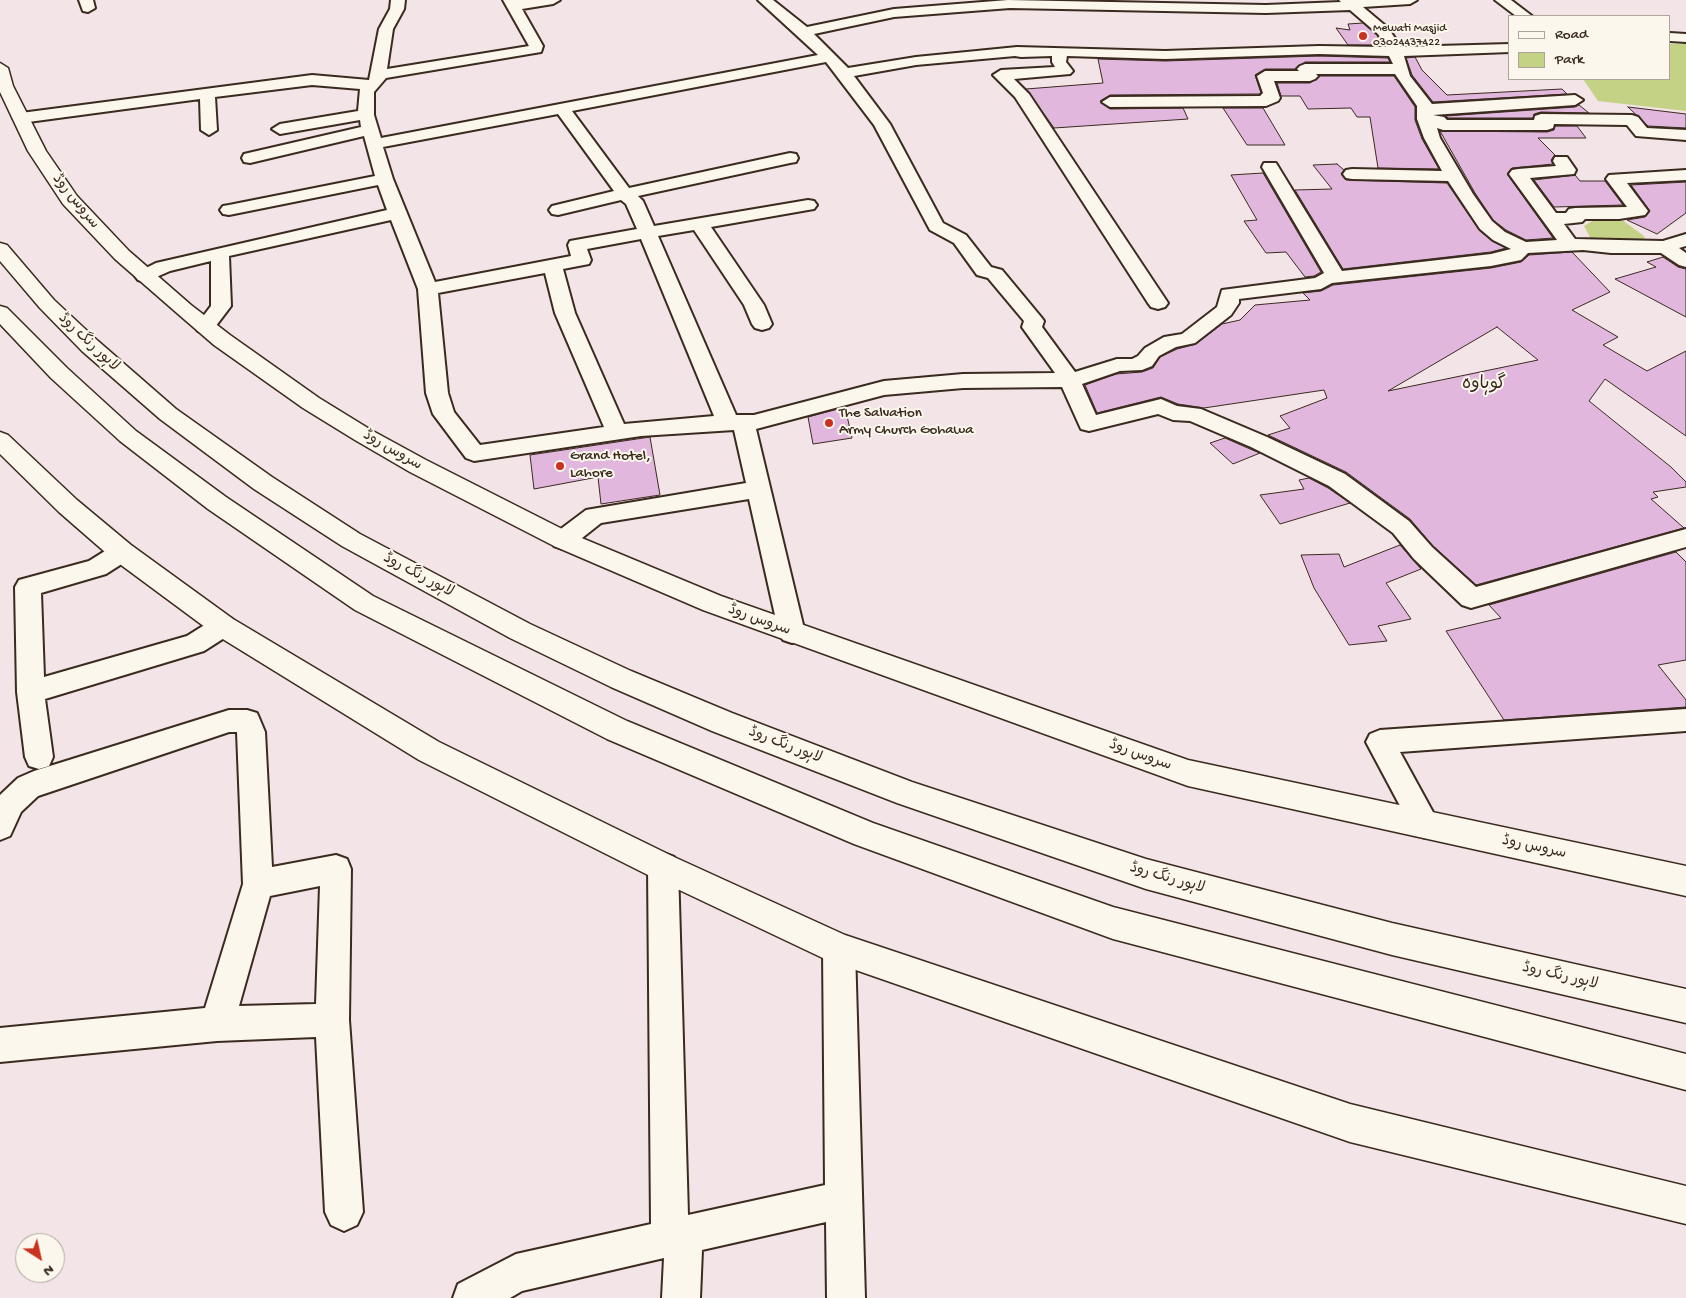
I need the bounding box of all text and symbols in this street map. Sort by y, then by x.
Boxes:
legend [1508,15,1671,80]
place label: Mewati Masjid 03024437422 [1373,22,1446,50]
text: Road [1555,26,1588,44]
marker: Mewati Masjid 03024437422 [1357,30,1369,42]
text: Park [1555,51,1584,69]
street label: سروس روڈ [47,171,103,233]
street label: لاہور رنگ روڈ [54,310,122,376]
district label: گوہاوہ [1462,374,1506,396]
place label: The Salvation Army Church Gohawa [839,405,974,440]
marker: The Salvation Army Church Gohawa [823,417,835,429]
street label: سروس روڈ [359,427,425,475]
place label: Grand Hotel, Lahore [570,448,651,483]
marker: Grand Hotel, Lahore [554,460,566,472]
street label: لاہور رنگ روڈ [380,550,456,602]
street label: سروس روڈ [725,601,793,641]
street label: لاہور رنگ روڈ [746,724,824,768]
street label: سروس روڈ [1106,736,1174,776]
street label: سروس روڈ [1500,832,1568,864]
street label: لاہور رنگ روڈ [1127,860,1207,898]
street label: لاہور رنگ روڈ [1520,960,1600,994]
north arrow [15,1233,65,1283]
text: N [40,1260,57,1279]

